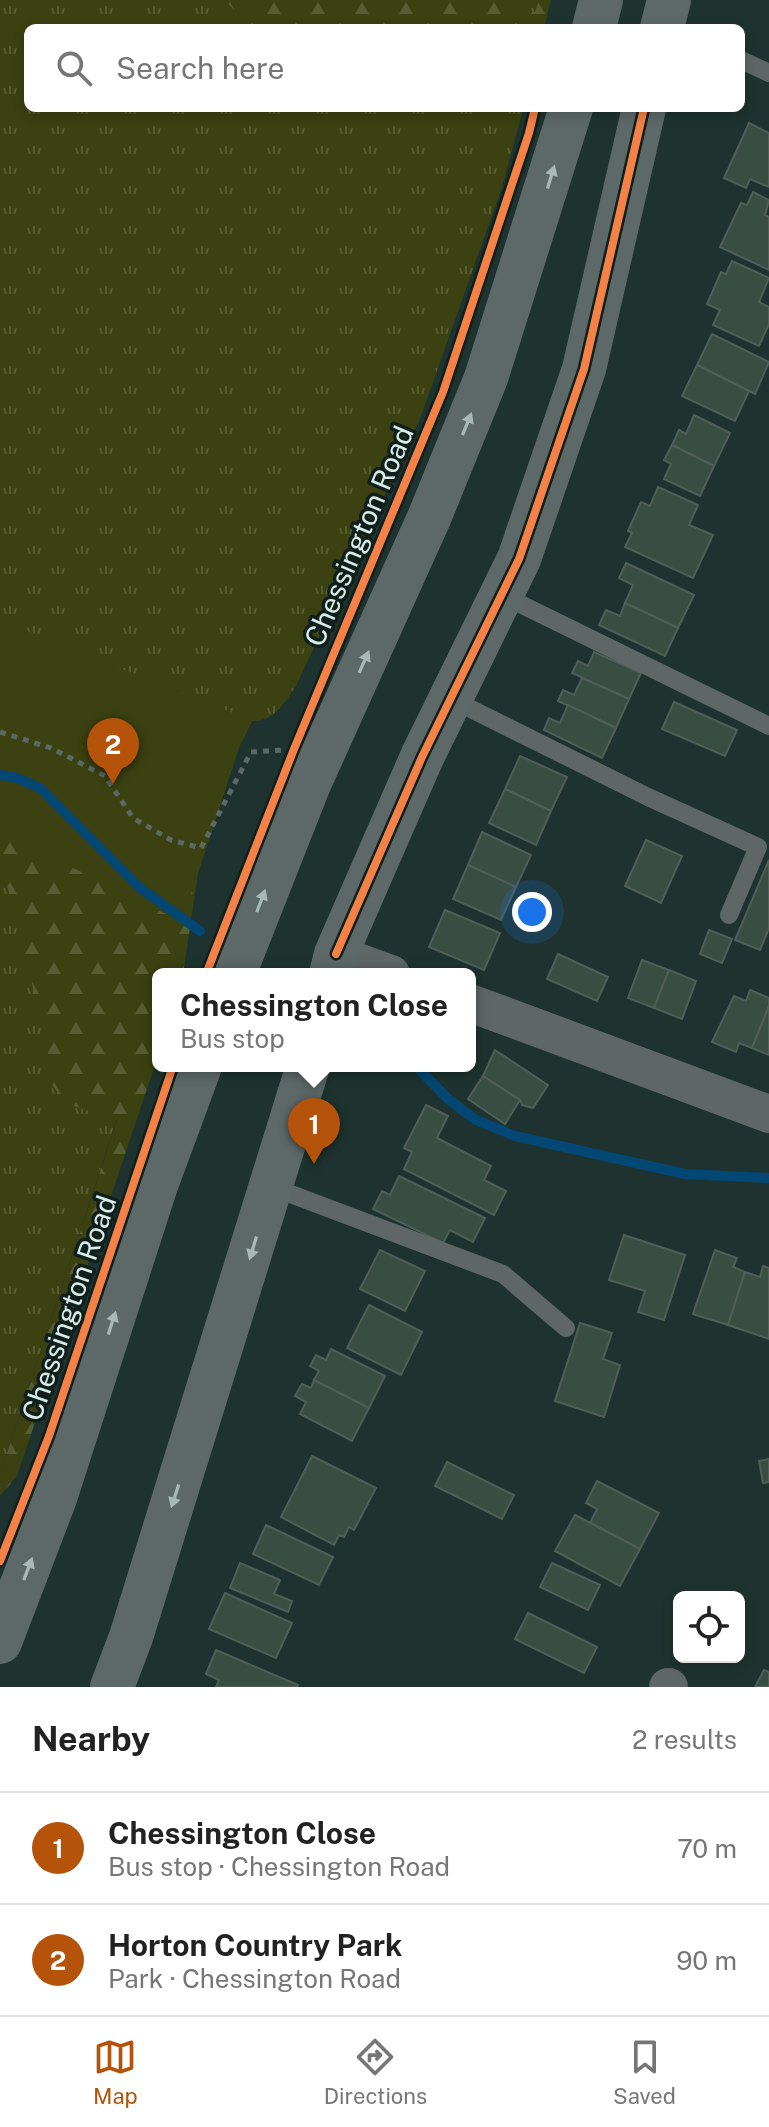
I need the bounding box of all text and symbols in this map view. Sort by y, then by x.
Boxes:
search box [24,24,745,112]
icon: search [52,46,96,90]
text: Search here [116,50,284,86]
one-way arrow [545,165,558,189]
one-way arrow [461,412,474,436]
street label: Chessington Road [297,421,420,651]
one-way arrow [357,650,370,674]
pin: 2 [87,718,139,784]
one-way arrow [255,889,268,913]
your location [512,892,552,932]
popup [152,968,476,1072]
text: Chessington Close [180,987,448,1023]
text: Bus stop [180,1023,285,1054]
pin: 1 [288,1098,340,1164]
street label: Chessington Road [15,1191,123,1425]
one-way arrow [246,1236,259,1260]
one-way arrow [106,1311,118,1335]
one-way arrow [168,1484,181,1508]
one-way arrow [22,1557,35,1581]
map controls [673,1591,745,1663]
button: locate [673,1591,745,1663]
text: Nearby [32,1719,150,1759]
text: 2 results [632,1724,737,1755]
text: Chessington Close [108,1815,376,1851]
text: 1 [52,1833,64,1864]
text: 70 m [677,1833,737,1864]
text: Bus stop · Chessington Road [108,1851,450,1882]
text: Horton Country Park [108,1927,403,1963]
text: 2 [50,1945,66,1976]
text: 90 m [676,1945,737,1976]
text: Park · Chessington Road [108,1963,401,1994]
tab: Map [93,2035,138,2109]
tab: Directions [324,2035,427,2109]
tab: Saved [613,2035,676,2109]

